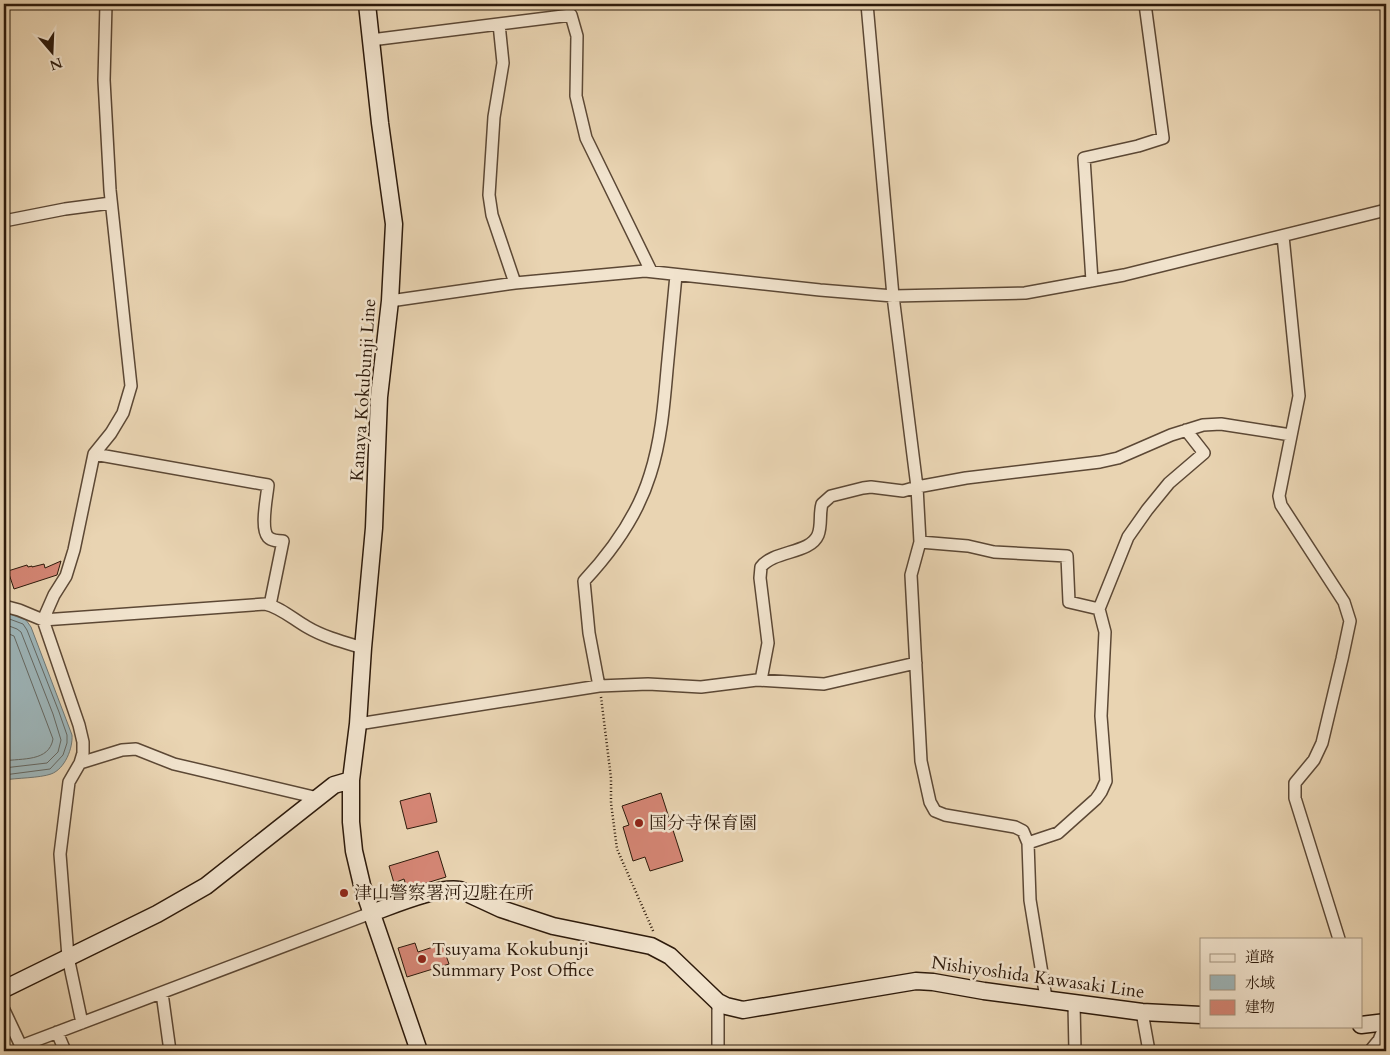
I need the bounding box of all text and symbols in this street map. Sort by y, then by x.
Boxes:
north arrow [28,28,78,78]
text: N [47,53,65,75]
street label: Kanaya Kokubunji Line [345,298,382,482]
place label: 国分寺保育園 [649,811,757,836]
marker: 国分寺保育園 [633,817,645,829]
place label: 津山警察署河辺駐在所 [354,881,534,906]
marker: 津山警察署河辺駐在所 [338,887,350,899]
place label: Tsuyama Kokubunji Summary Post Office [432,937,594,983]
legend [1200,938,1362,1028]
text: 道路 [1245,947,1275,967]
street label: Nishiyoshida Kawasaki Line [930,950,1146,1005]
marker: Tsuyama Kokubunji Summary Post Office [416,953,428,965]
text: 水域 [1245,973,1275,993]
text: 建物 [1245,997,1275,1017]

